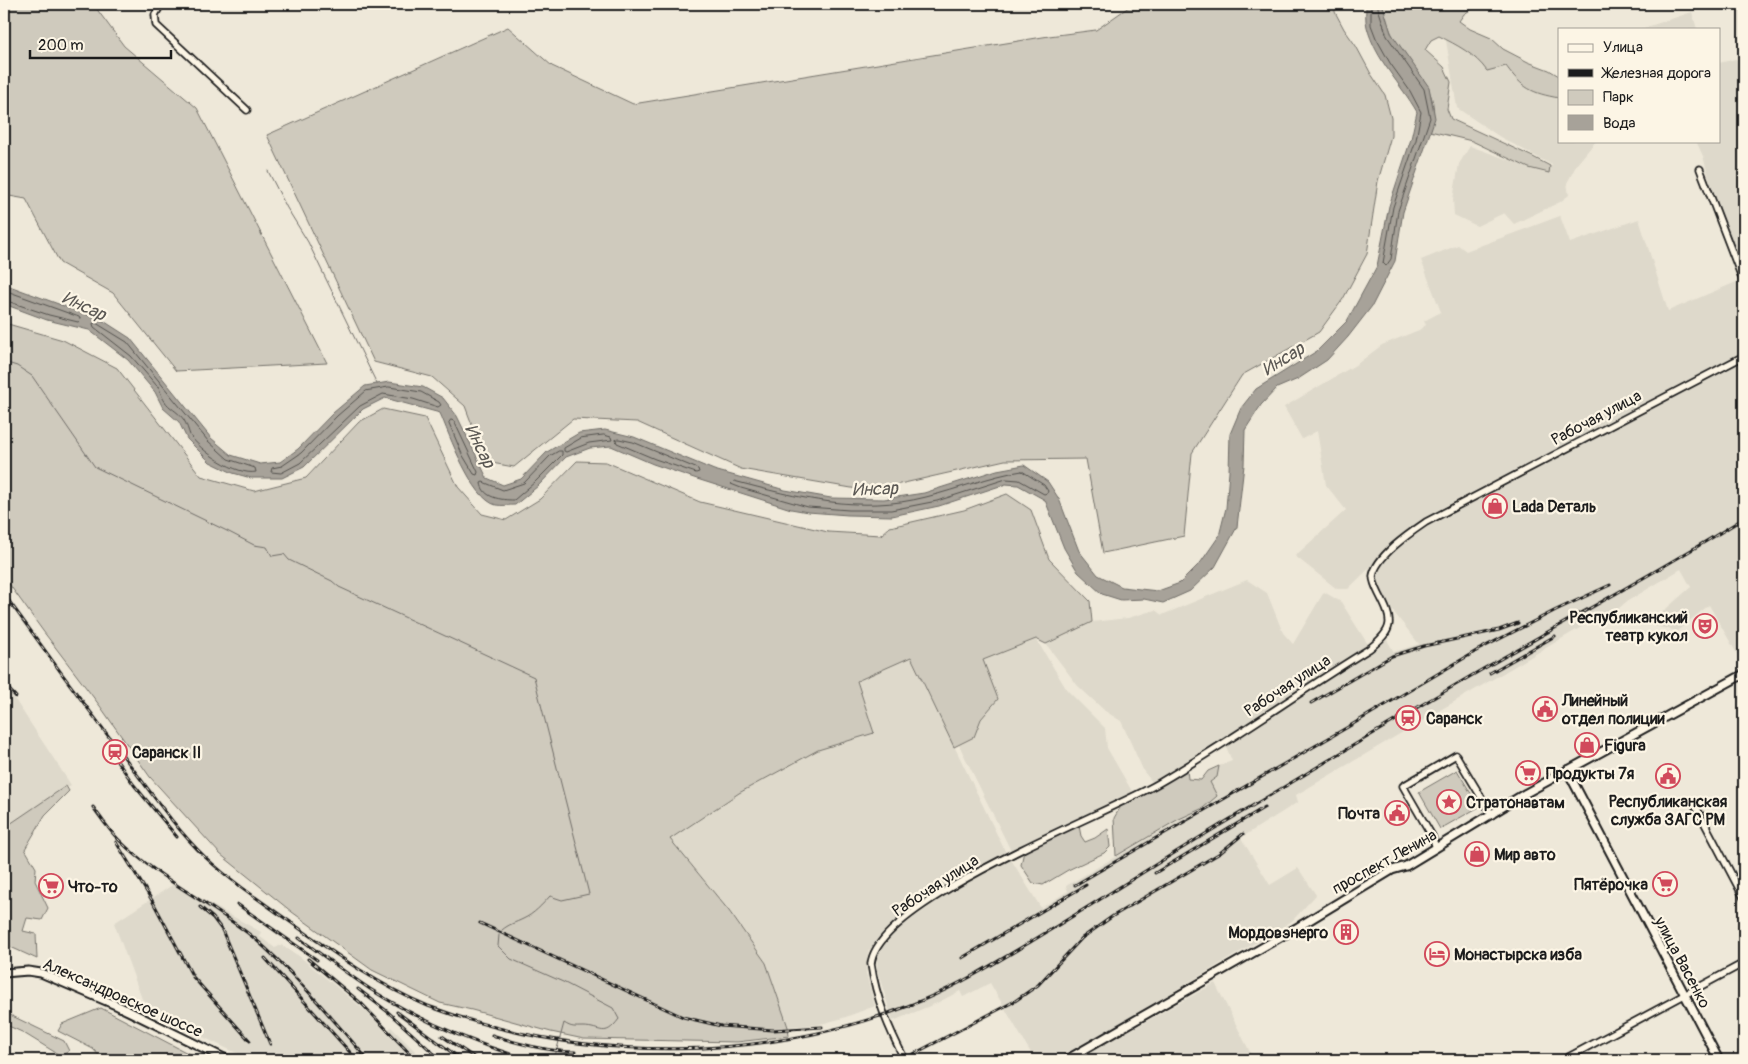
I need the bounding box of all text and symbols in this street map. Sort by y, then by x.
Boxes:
scale bar [30,28,171,60]
legend [1558,28,1720,142]
text: 200 m [38,36,83,55]
text: Улица [1603,38,1643,57]
text: Железная дорога [1601,64,1711,83]
text: Парк [1603,88,1634,107]
text: Вода [1603,114,1636,133]
water label: Инсар [58,286,111,327]
water label: Инсар [1258,337,1310,381]
street label: Рабочая улица [1548,386,1645,450]
water label: Инсар [459,421,501,473]
water label: Инсар [852,477,900,502]
shop icon: Lada Dеталь [1482,493,1508,519]
place label: Lada Dеталь [1512,497,1596,517]
place label: Республиканский театр кукол [1569,608,1688,646]
theatre icon: Республиканский театр кукол [1692,613,1718,639]
street label: Рабочая улица [1241,650,1335,721]
place label: Линейный отдел полиции [1561,691,1665,729]
public building icon: Линейный отдел полиции [1532,696,1558,722]
station icon: Саранск [1395,705,1421,731]
place label: Саранск [1426,709,1483,729]
shop icon: Figura [1574,732,1600,758]
place label: Figura [1604,736,1646,756]
station icon: Саранск II [102,739,128,765]
place label: Саранск II [132,743,201,763]
supermarket icon: Продукты 7я [1515,760,1541,786]
public building icon: Республиканская служба ЗАГС РМ [1655,763,1681,789]
place label: Продукты 7я [1546,764,1635,784]
place icon: Стратонавтам [1436,789,1462,815]
place label: Республиканская служба ЗАГС РМ [1609,792,1728,830]
place label: Стратонавтам [1466,793,1565,813]
public building icon: Почта [1384,800,1410,826]
place label: Почта [1338,804,1381,824]
street label: проспект Ленина [1329,825,1440,899]
shop icon: Мир авто [1464,841,1490,867]
place label: Мир авто [1494,845,1556,865]
street label: Рабочая улица [889,850,983,921]
supermarket icon: Пятёрочка [1652,871,1678,897]
supermarket icon: Что-то [38,873,64,899]
place label: Пятёрочка [1574,875,1649,895]
place label: Что-то [68,877,118,897]
street label: улица Васенко [1649,912,1715,1012]
building icon: Мордовэнерго [1333,919,1359,945]
place label: Мордовэнерго [1228,923,1328,943]
hotel icon: Монастырска изба [1424,941,1450,967]
place label: Монастырска изба [1454,945,1583,965]
street label: Александровское шоссе [40,954,206,1042]

